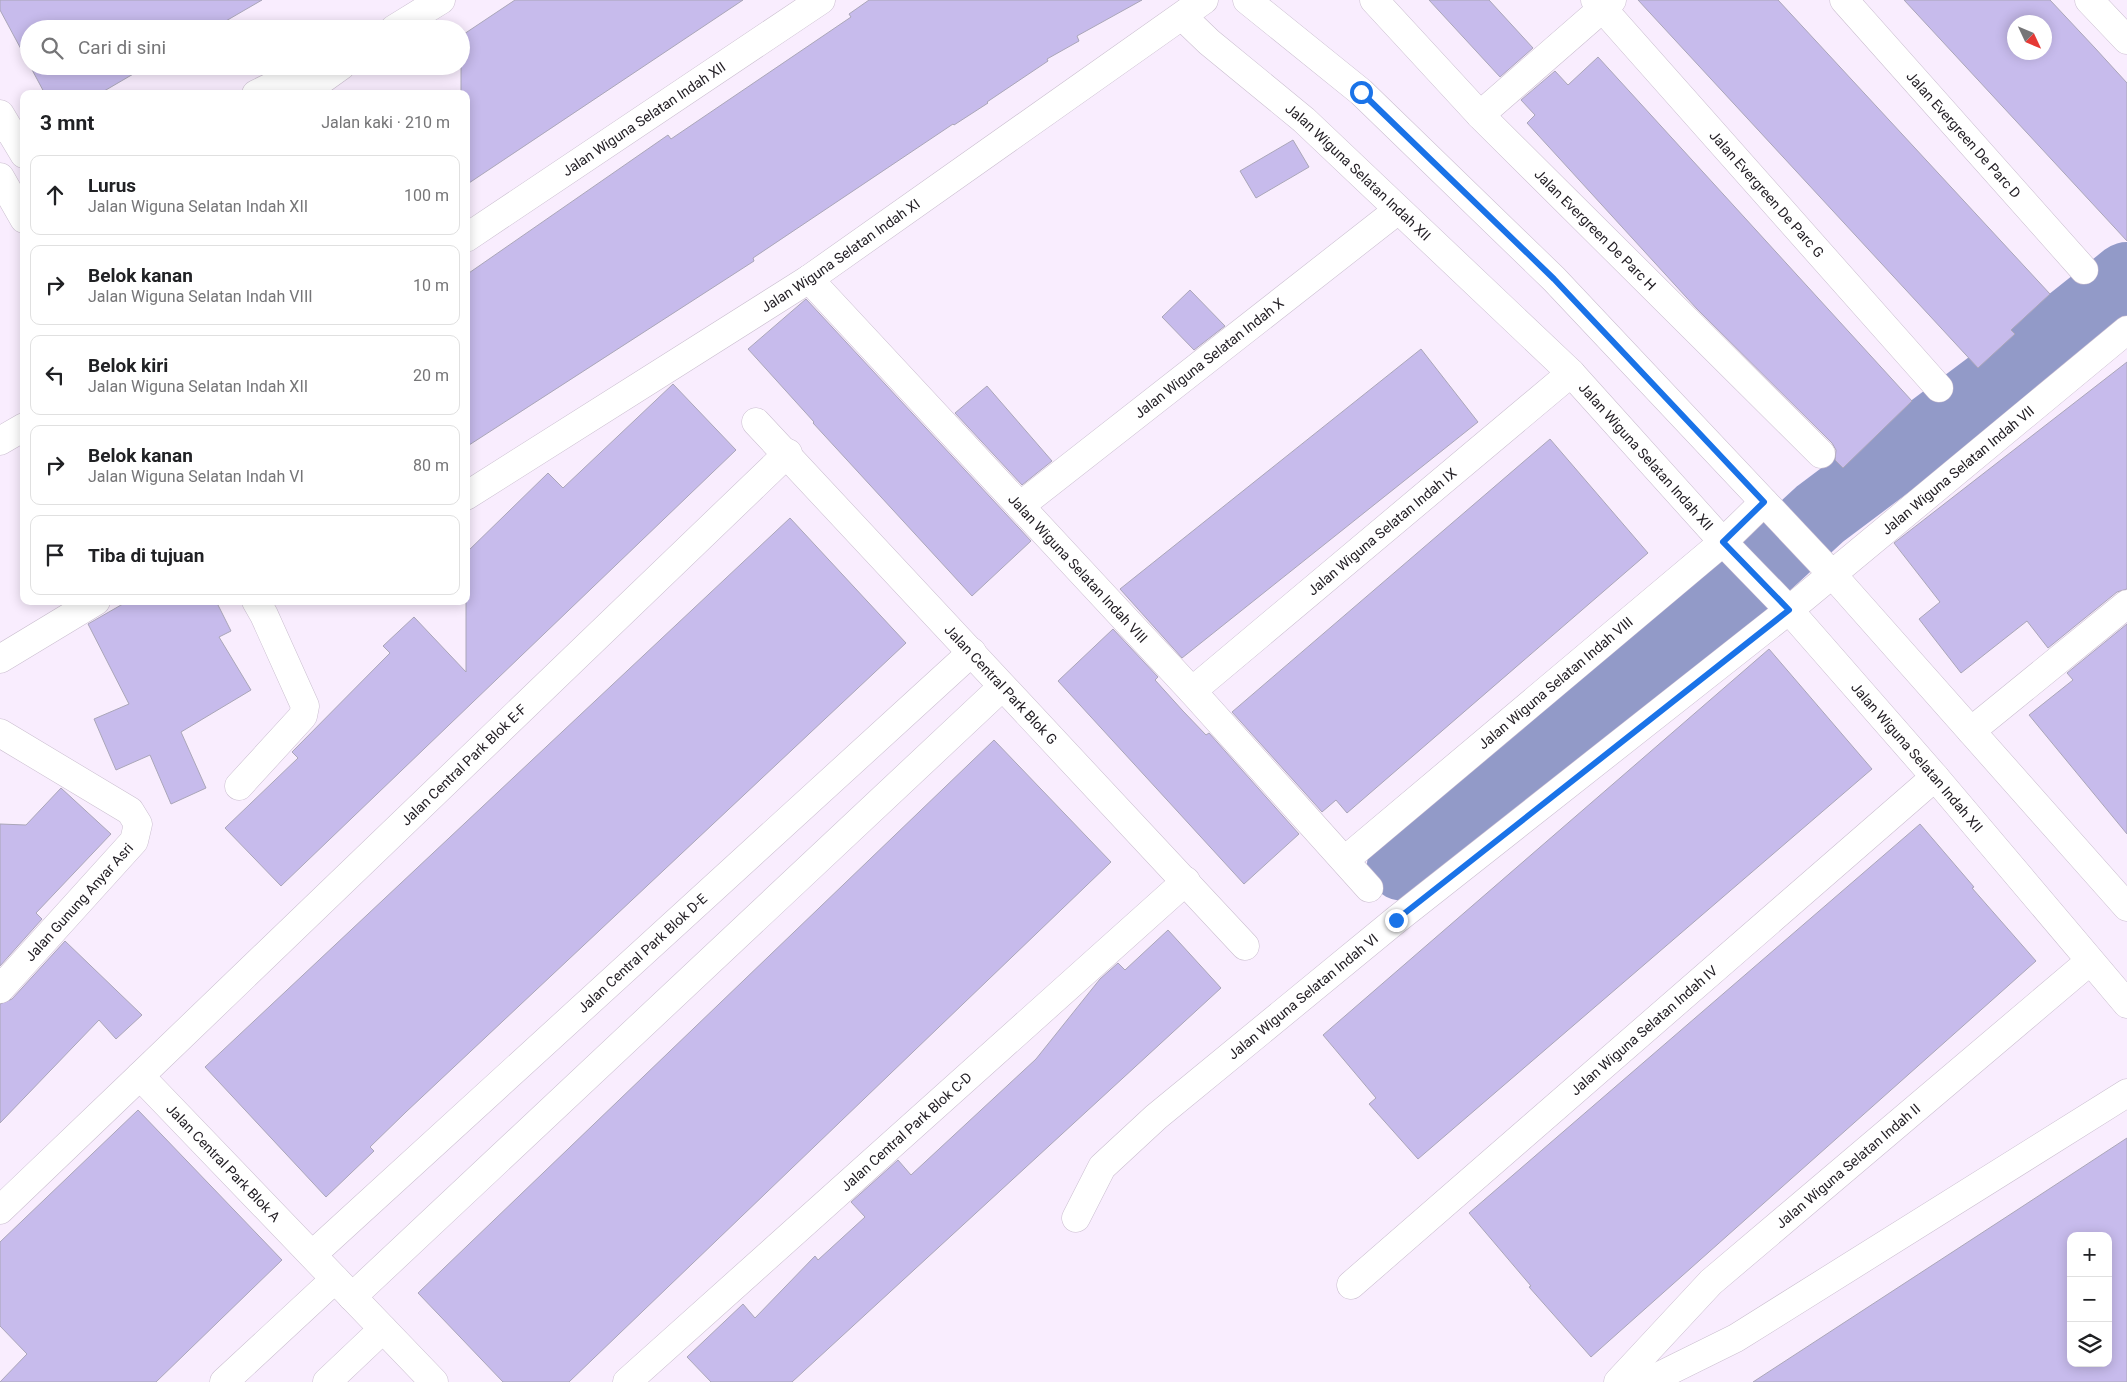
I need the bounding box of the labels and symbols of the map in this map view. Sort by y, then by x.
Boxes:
north arrow [2007,15,2052,60]
street label: Jalan Wiguna Selatan Indah XII [559,59,728,179]
street label: Jalan Evergreen De Parc D [1903,68,2024,201]
route start [1350,81,1373,104]
street label: Jalan Wiguna Selatan Indah XII [1282,100,1434,244]
street label: Jalan Evergreen De Parc G [1706,127,1827,261]
street label: Jalan Evergreen De Parc H [1531,166,1659,293]
street label: Jalan Wiguna Selatan Indah XI [758,195,923,315]
street label: Jalan Wiguna Selatan Indah X [1131,295,1287,421]
street label: Jalan Wiguna Selatan Indah XII [1576,379,1716,533]
street label: Jalan Wiguna Selatan Indah VII [1878,403,2037,538]
street label: Jalan Wiguna Selatan Indah IX [1304,465,1460,598]
street label: Jalan Wiguna Selatan Indah VIII [1005,491,1151,646]
street label: Jalan Wiguna Selatan Indah VIII [1475,614,1636,752]
street label: Jalan Central Park Blok G [941,621,1061,747]
street label: Jalan Wiguna Selatan Indah XII [1848,679,1986,835]
street label: Jalan Central Park Blok E-F [398,701,530,829]
street label: Jalan Gunung Anyar Asri [22,840,136,964]
street label: Jalan Central Park Blok D-E [575,890,710,1016]
route end [1385,909,1408,932]
street label: Jalan Wiguna Selatan Indah VI [1225,930,1381,1063]
street label: Jalan Wiguna Selatan Indah IV [1567,962,1720,1098]
street label: Jalan Central Park Blok C-D [838,1069,975,1194]
street label: Jalan Central Park Blok A [163,1100,283,1225]
street label: Jalan Wiguna Selatan Indah II [1773,1100,1923,1232]

